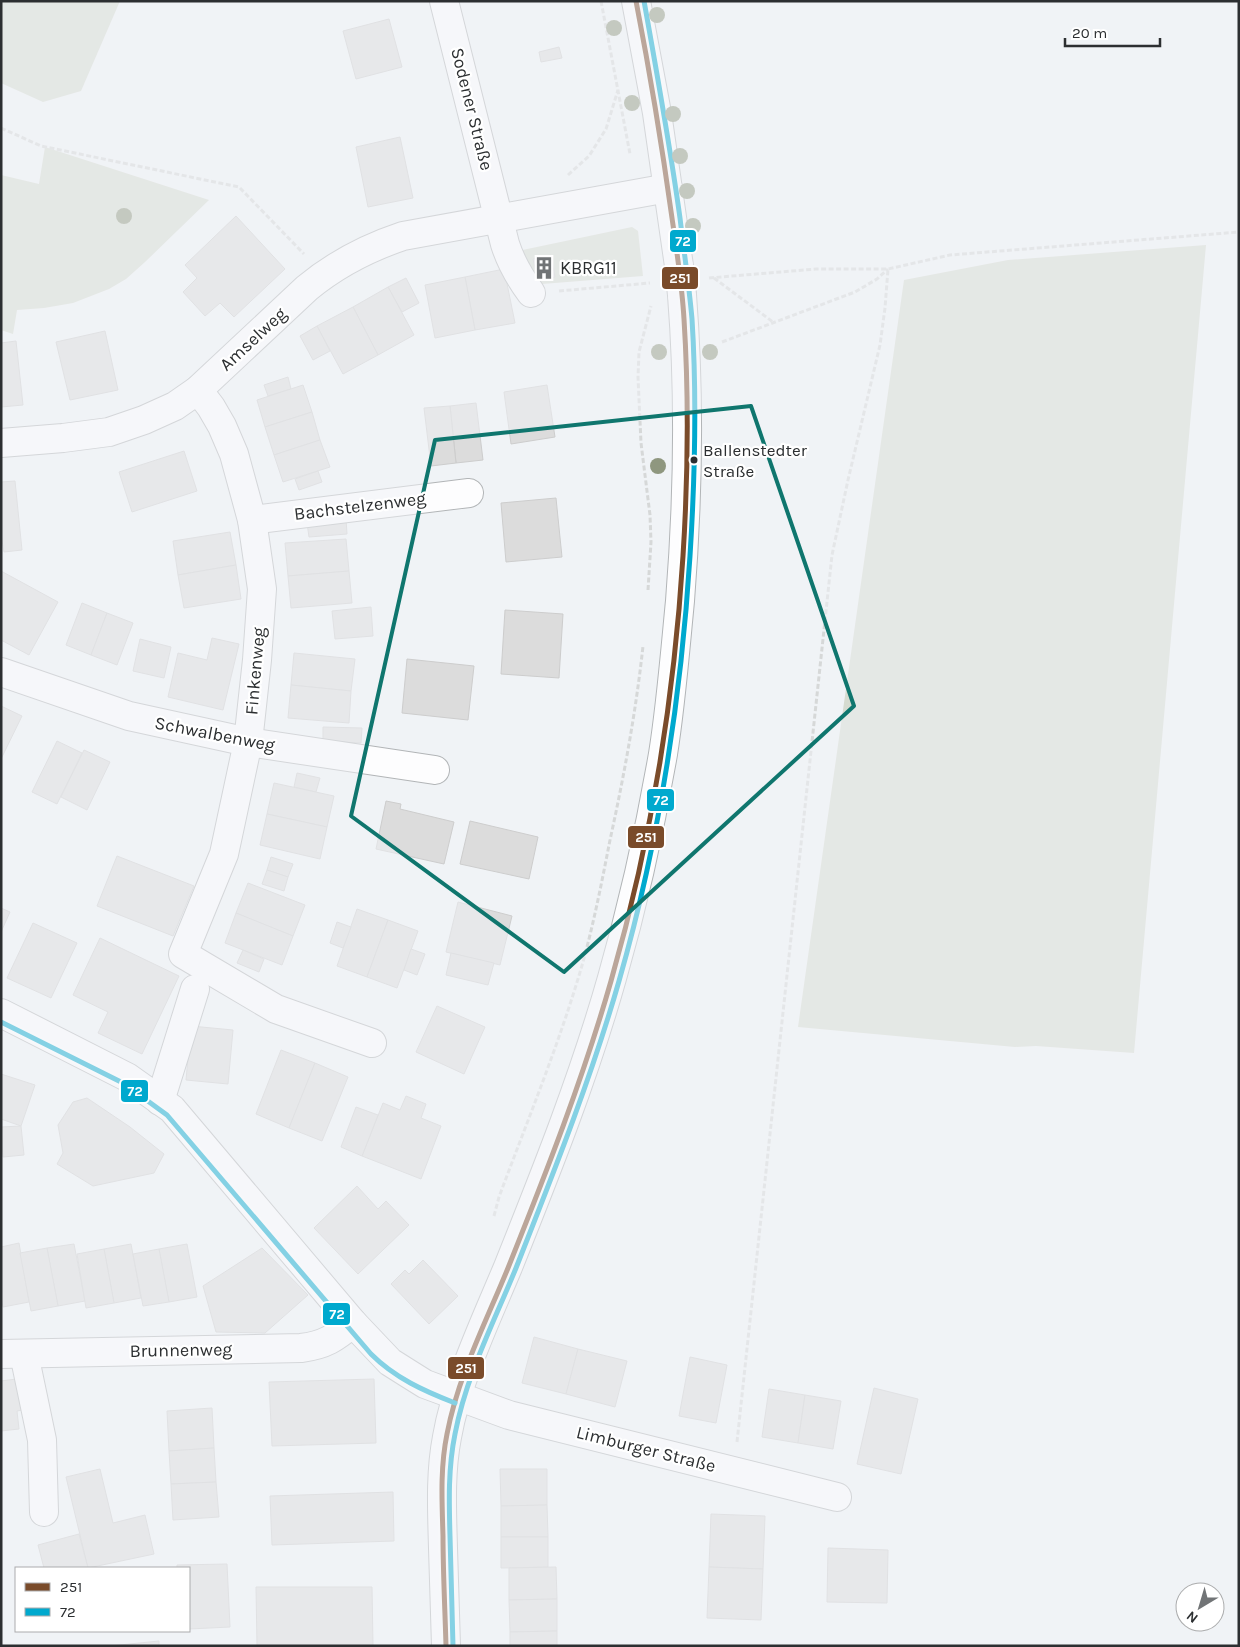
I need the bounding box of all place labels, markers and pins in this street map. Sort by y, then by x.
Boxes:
building icon: KBRG11 [531,255,557,281]
place label: KBRG11 [560,257,617,279]
place label: Ballenstedter Straße [703,440,808,481]
marker: Ballenstedter Straße [689,455,699,465]

